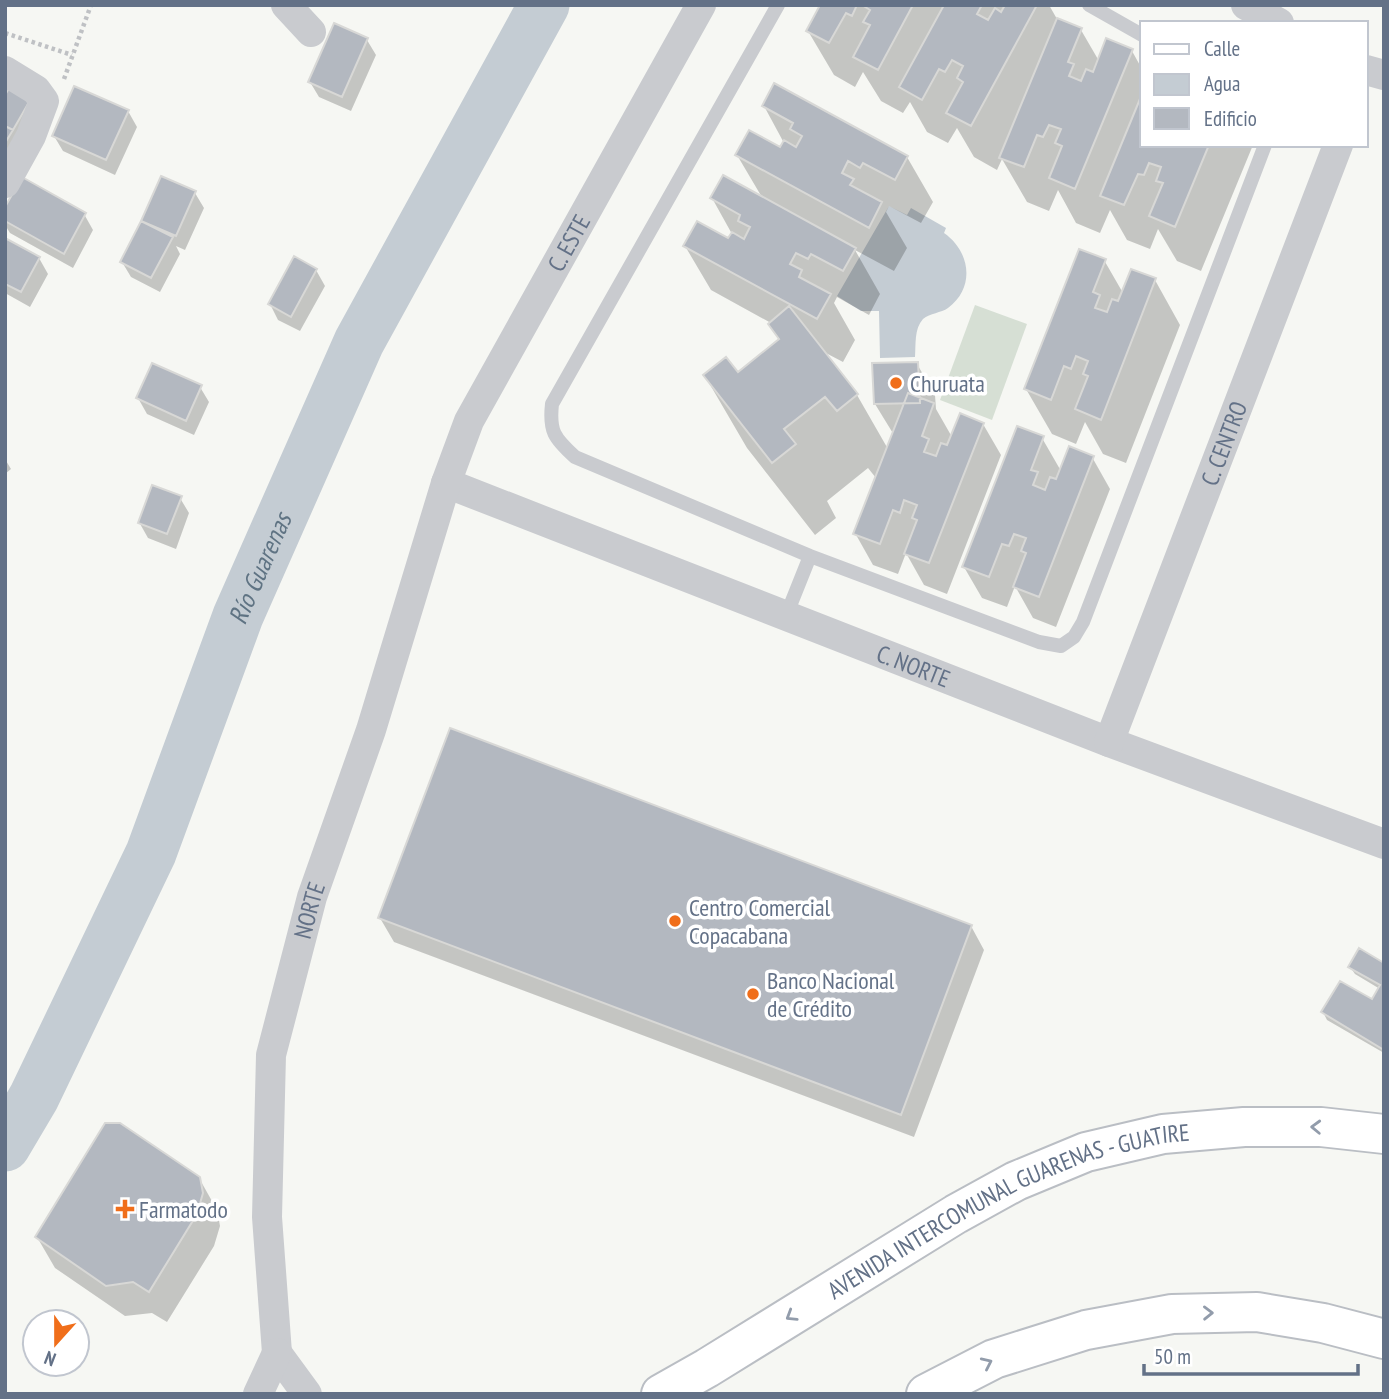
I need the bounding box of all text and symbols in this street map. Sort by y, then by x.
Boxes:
legend [1140,21,1368,147]
text: Calle [1204,35,1240,62]
text: Agua [1204,70,1240,97]
text: Edificio [1204,105,1257,132]
street label: C. ESTE [540,209,597,277]
place label: Churuata [910,368,985,399]
marker: Churuata [888,375,904,391]
street label: C. CENTRO [1193,397,1254,490]
water label: Río Guarenas [220,506,299,628]
street label: C. NORTE [872,637,955,694]
street label: NORTE [286,878,332,942]
place label: Centro Comercial Copacabana [689,892,831,951]
marker: Centro Comercial Copacabana [667,913,683,929]
place label: Banco Nacional de Crédito [767,965,895,1024]
marker: Banco Nacional de Crédito [745,986,761,1002]
street label: AVENIDA INTERCOMUNAL GUARENAS - GUATIRE [821,1116,1191,1305]
one-way arrow [1310,1119,1321,1135]
place label: Farmatodo [139,1194,228,1225]
marker: Farmatodo [117,1201,133,1217]
one-way arrow [1203,1305,1214,1321]
north arrow [21,1308,91,1378]
one-way arrow [786,1308,799,1321]
scale bar [1144,1332,1358,1376]
text: 50 m [1154,1343,1191,1370]
text: N [41,1346,59,1372]
one-way arrow [980,1357,992,1371]

